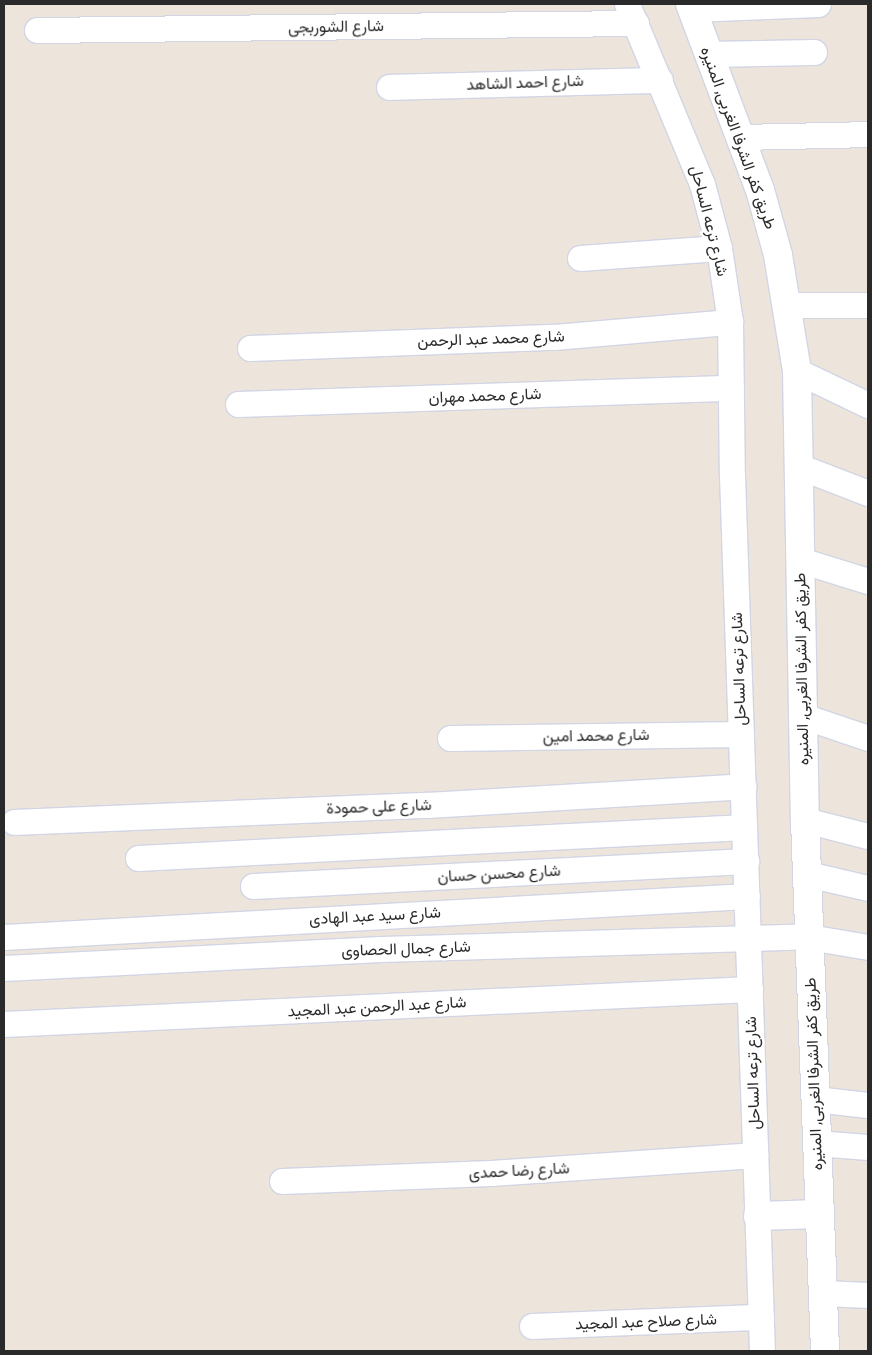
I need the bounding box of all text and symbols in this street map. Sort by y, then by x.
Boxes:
street label: شارع الشوربجى [288,17,384,37]
street label: طريق كفر الشرفا الغربى, المنيره [696,44,780,232]
street label: شارع احمد الشاهد [466,71,584,95]
street label: شارع ترعه الساحل [686,164,732,278]
street label: شارع محمد عبد الرحمن [417,327,565,351]
street label: شارع محمد مهران [428,384,542,408]
street label: طريق كفر الشرفا الغربى, المنيره [791,572,813,766]
street label: شارع ترعه الساحل [727,612,751,726]
street label: شارع محمد امين [542,725,650,747]
street label: شارع على حمودة [326,796,432,818]
street label: شارع محسن حسان [437,861,561,887]
street label: شارع سيد عبد الهادى [309,903,441,929]
street label: شارع جمال الحصاوى [341,937,471,961]
street label: طريق كفر الشرفا الغربى, المنيره [801,977,827,1171]
street label: شارع عبد الرحمن عبد المجيد [287,993,467,1021]
street label: شارع ترعه الساحل [741,1016,765,1130]
street label: شارع رضا حمدى [468,1159,570,1183]
street label: شارع صلاح عبد المجيد [575,1310,717,1334]

